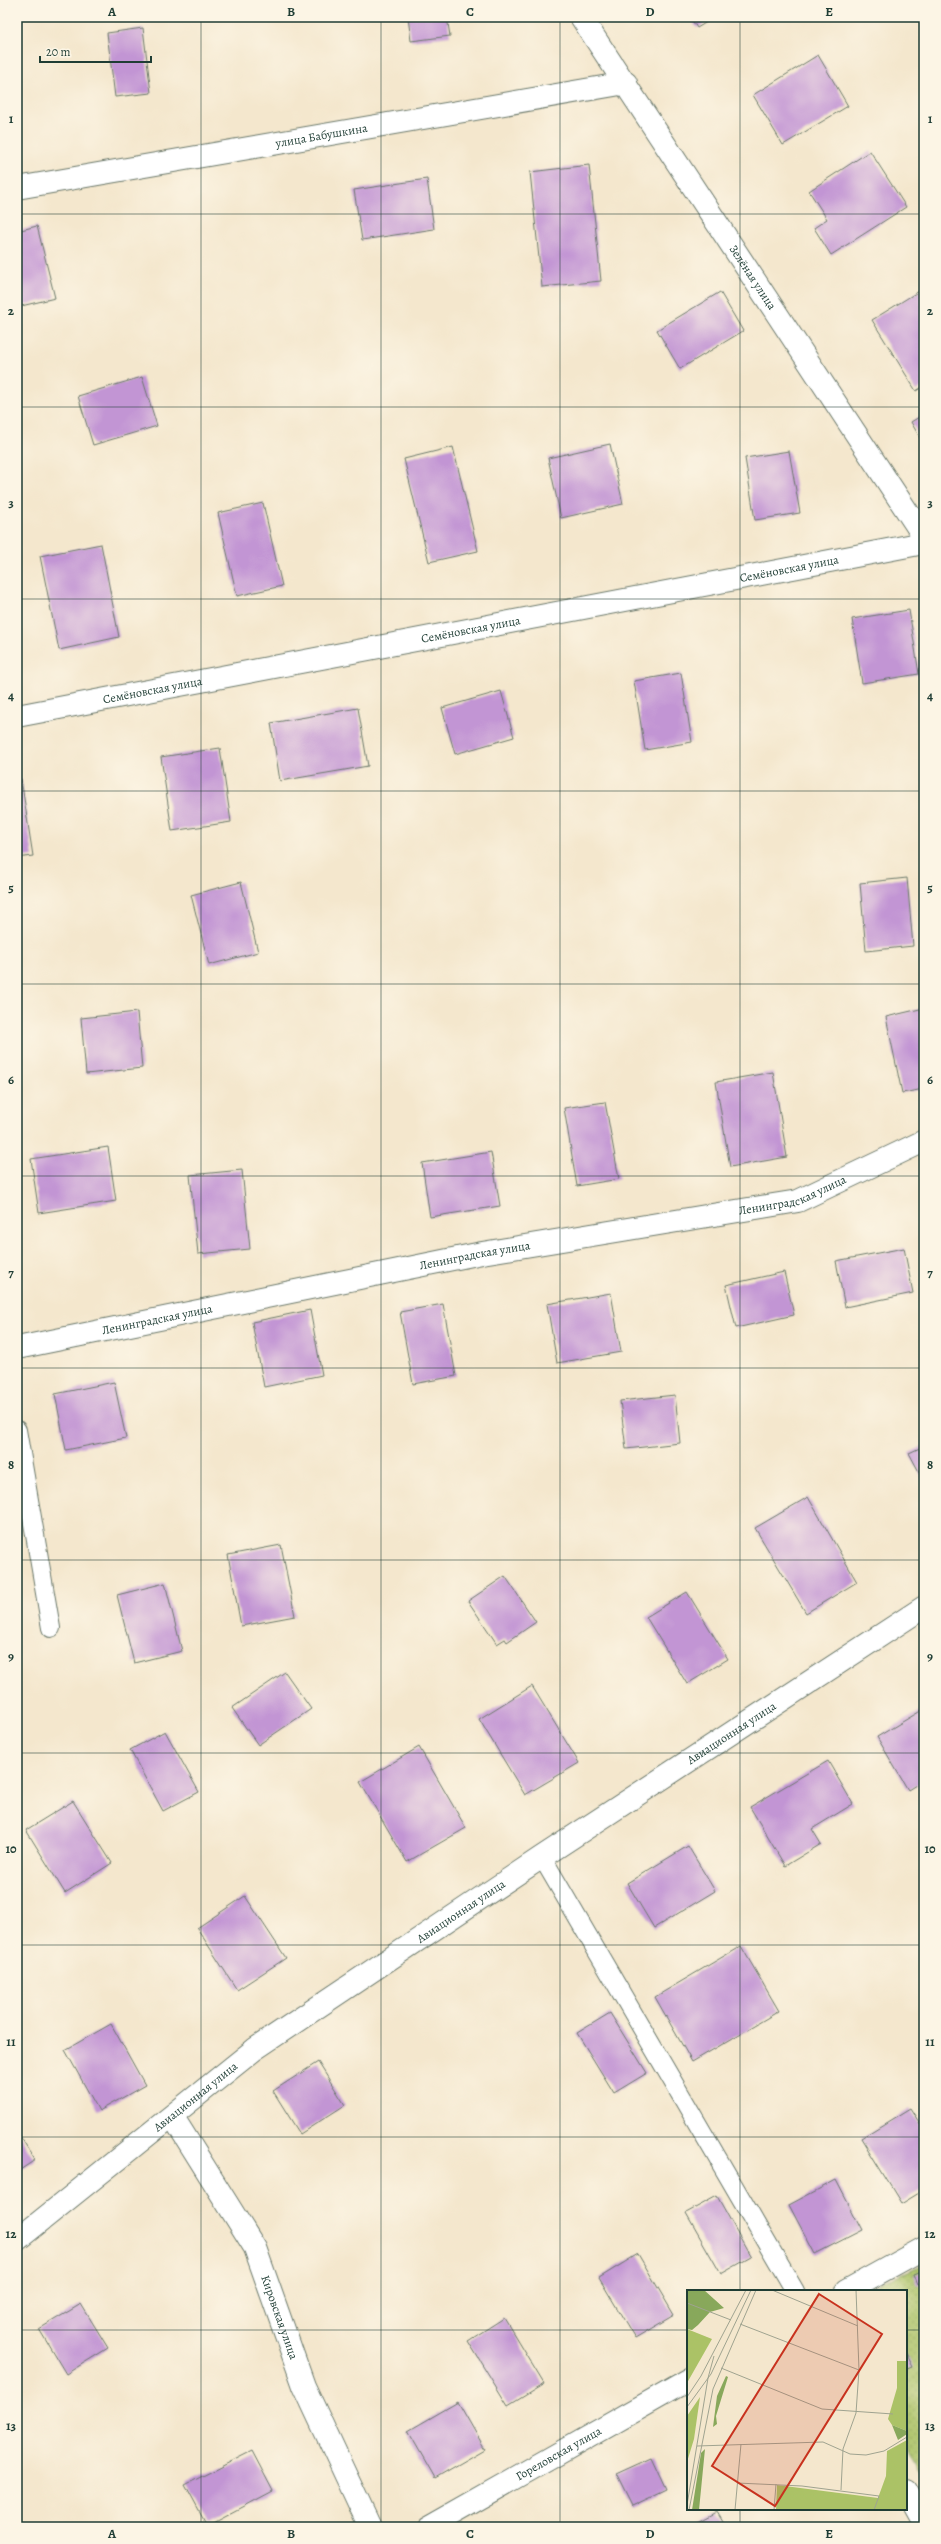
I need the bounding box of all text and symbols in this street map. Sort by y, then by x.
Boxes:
text: A [107,3,117,20]
text: B [287,3,295,20]
text: C [466,3,474,20]
text: D [645,3,655,20]
text: E [825,3,833,20]
scale bar [40,38,151,64]
text: 20 m [46,44,70,60]
text: 1 [9,110,14,127]
text: 1 [928,110,933,127]
street label: улица Бабушкина [273,120,369,151]
street label: Зелёная улица [726,242,780,313]
text: 2 [8,302,15,319]
text: 2 [927,302,934,319]
text: 3 [8,494,14,511]
text: 3 [927,494,933,511]
street label: Семёновская улица [738,551,840,586]
street label: Семёновская улица [420,612,522,647]
street label: Семёновская улица [102,673,204,707]
text: 4 [8,687,14,704]
text: 4 [927,687,933,704]
text: 5 [8,879,14,896]
text: 5 [927,879,933,896]
text: 6 [8,1071,14,1088]
text: 6 [927,1071,933,1088]
street label: Ленинградская улица [737,1171,849,1219]
street label: Ленинградская улица [418,1237,532,1274]
text: 7 [8,1264,14,1281]
text: 7 [927,1264,933,1281]
street label: Ленинградская улица [100,1300,214,1338]
text: 8 [8,1456,14,1473]
text: 8 [927,1456,933,1473]
text: 9 [8,1648,14,1665]
text: 9 [927,1648,933,1665]
street label: Авиационная улица [683,1698,780,1768]
text: 10 [5,1840,17,1857]
text: 10 [924,1840,936,1857]
street label: Авиационная улица [413,1876,509,1947]
text: 11 [6,2033,16,2050]
text: 11 [925,2033,935,2050]
street label: Авиационная улица [150,2058,241,2136]
text: 12 [6,2225,17,2242]
text: 12 [925,2225,936,2242]
street label: Кировская улица [257,2273,302,2362]
inset map [687,2290,907,2510]
text: 13 [6,2417,17,2434]
text: 13 [925,2417,936,2434]
street label: Гореловская улица [513,2422,605,2484]
text: A [107,2525,117,2542]
text: B [287,2525,295,2542]
text: C [466,2525,474,2542]
text: D [645,2525,655,2542]
text: E [825,2525,833,2542]

